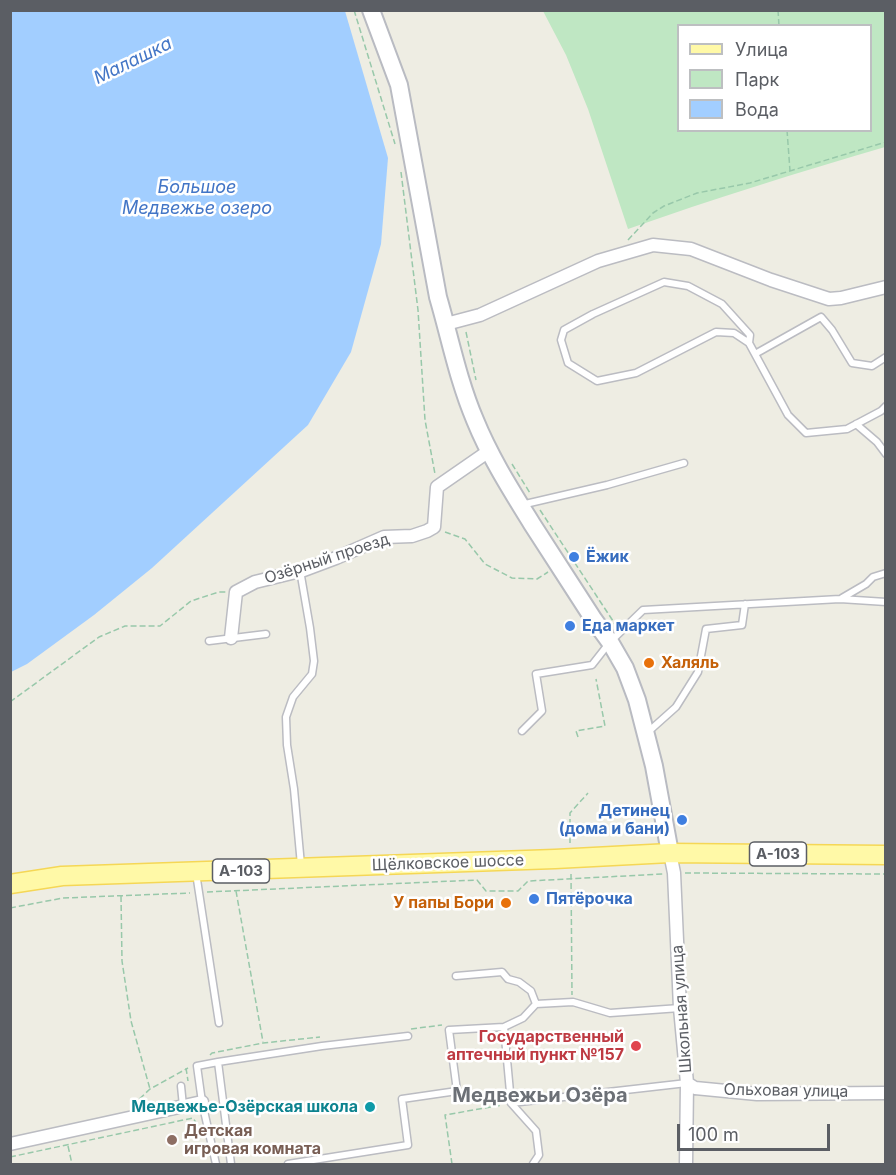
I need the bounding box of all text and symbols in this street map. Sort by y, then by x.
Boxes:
legend [677,24,872,132]
water label: Малашка [90,33,176,89]
text: Улица [735,39,788,60]
text: Парк [735,69,779,90]
text: Вода [735,99,779,120]
water label: Большое Медвежье озеро [122,177,272,219]
street label: Озёрный проезд [262,530,392,588]
place label: Ёжик [586,547,629,567]
marker: Ёжик [567,550,581,564]
place label: Еда маркет [582,616,675,636]
marker: Еда маркет [563,619,577,633]
place label: Халяль [661,653,719,673]
marker: Халяль [642,656,656,670]
place label: Детинец (дома и бани) [559,801,670,839]
marker: Детинец (дома и бани) [675,813,689,827]
road number: А-103 [750,842,806,866]
street label: Щёлковское шоссе [372,851,524,875]
road number: А-103 [212,859,270,883]
place label: Пятёрочка [546,889,633,909]
marker: Пятёрочка [527,892,541,906]
place label: У папы Бори [393,893,494,913]
marker: У папы Бори [499,896,513,910]
street label: Школьная улица [668,944,696,1074]
place label: Государственный аптечный пункт №157 [447,1027,624,1065]
marker: Государственный аптечный пункт №157 [629,1039,643,1053]
street label: Ольховая улица [723,1080,849,1102]
district label: Медвежьи Озёра [452,1084,628,1108]
place label: Медвежье-Озёрская школа [131,1097,358,1117]
marker: Медвежье-Озёрская школа [363,1100,377,1114]
scale bar [680,1112,833,1150]
place label: Детская игровая комната [184,1121,321,1159]
text: 100 m [688,1124,739,1145]
marker: Детская игровая комната [165,1133,179,1147]

